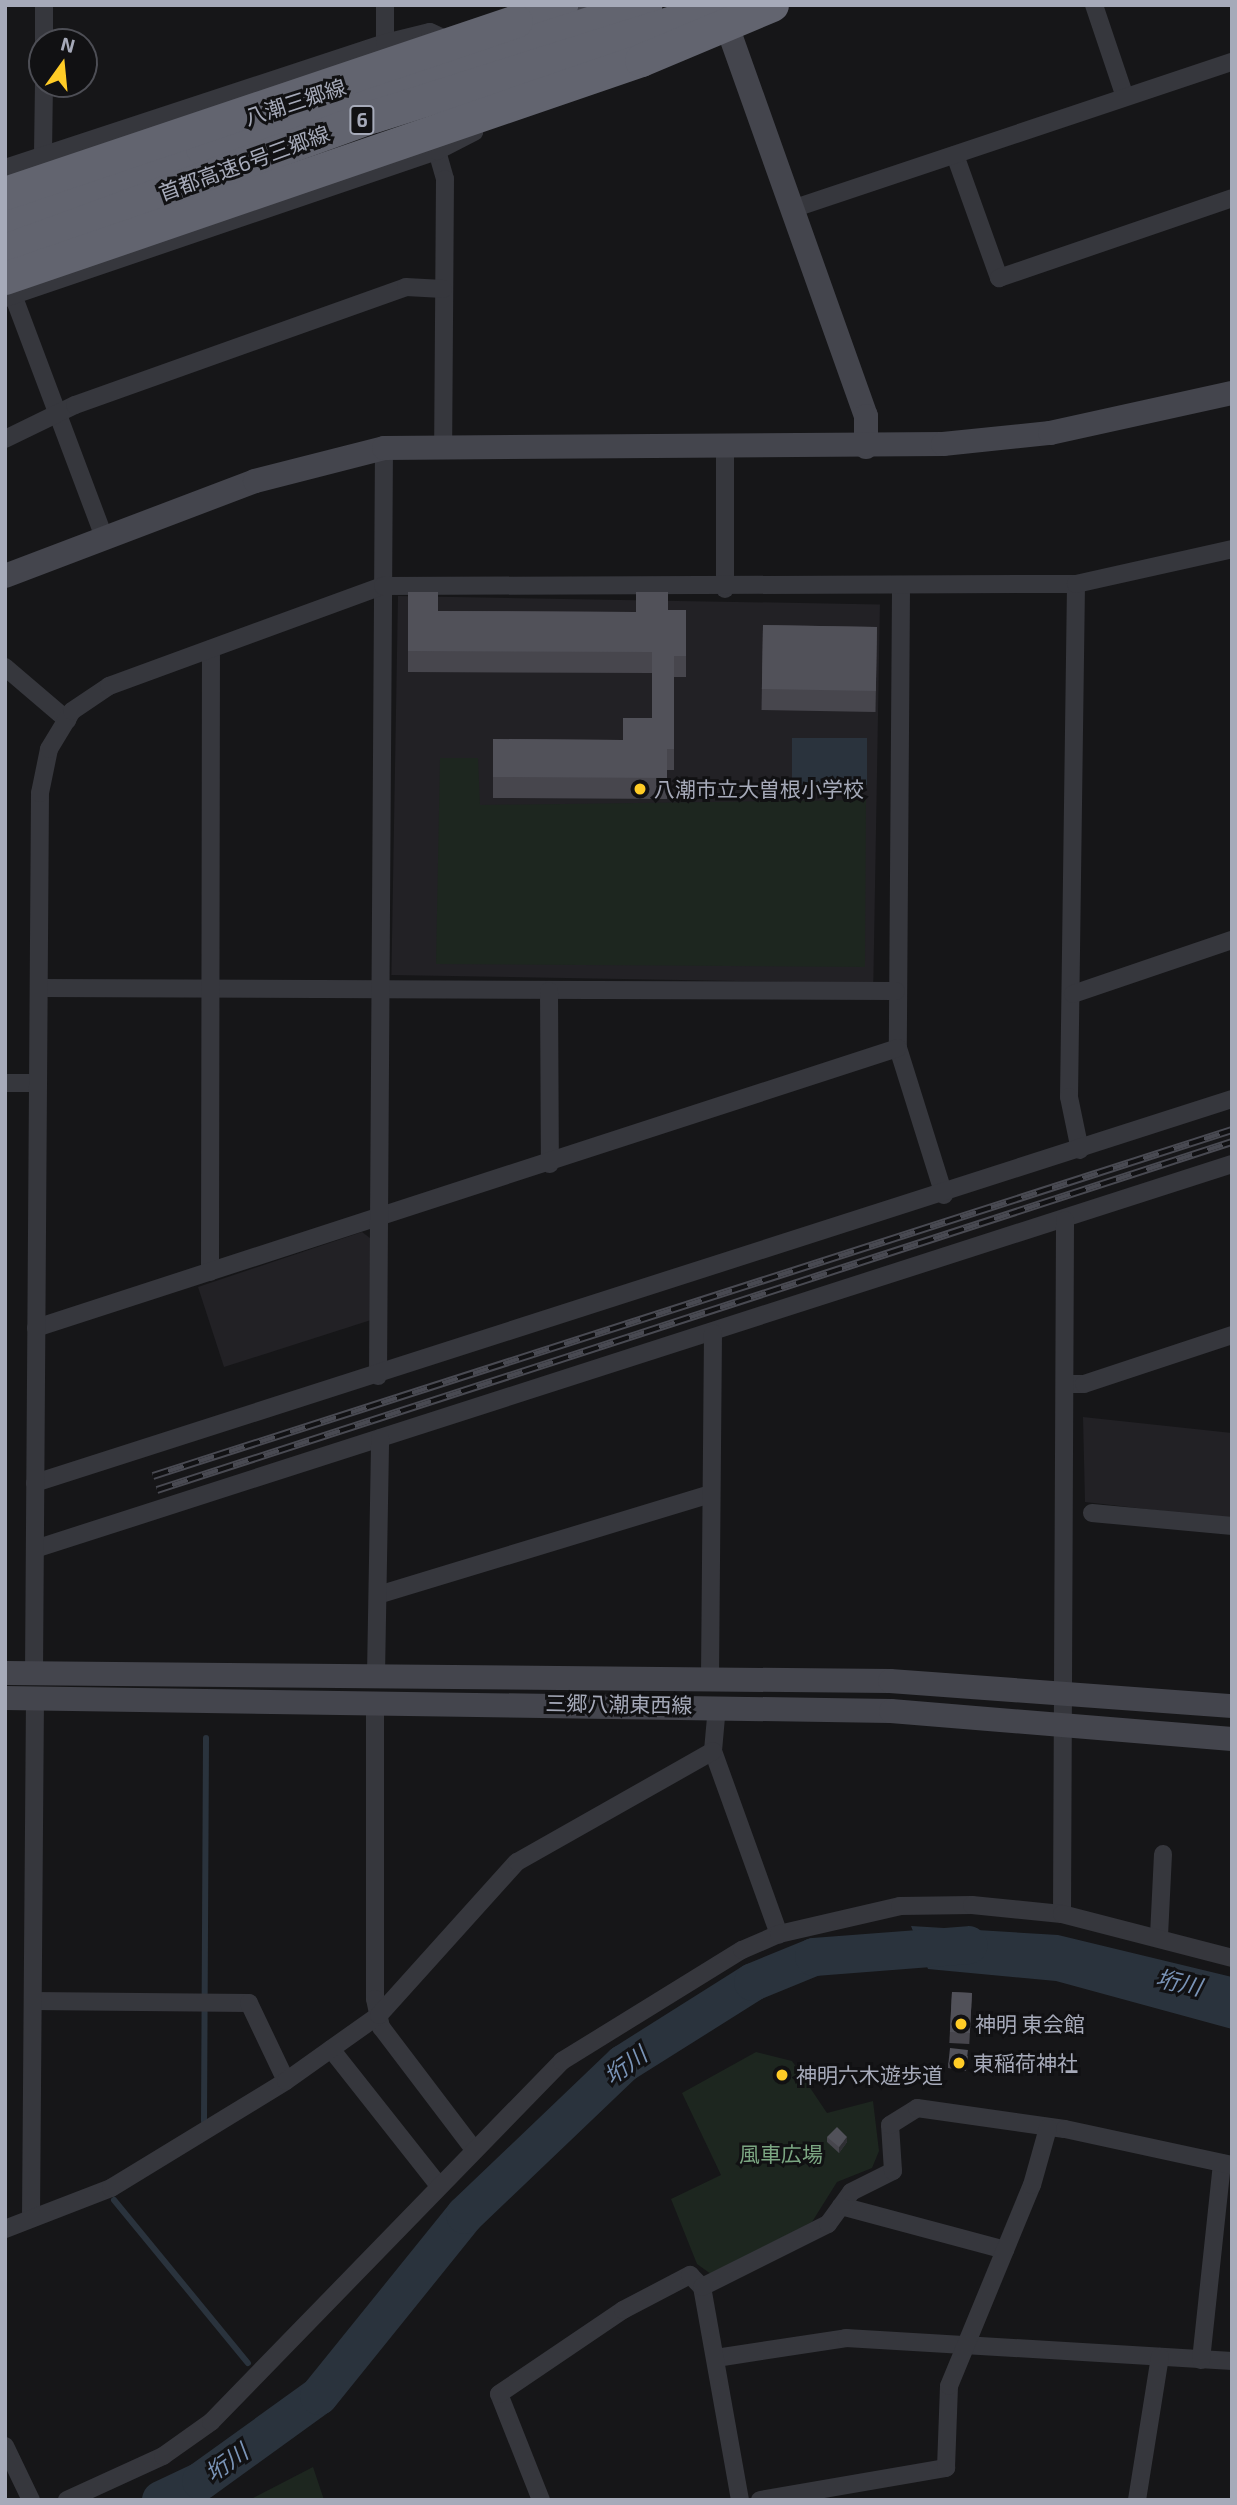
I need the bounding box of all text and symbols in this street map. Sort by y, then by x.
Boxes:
north arrow [28,28,98,98]
text: N [58,31,78,57]
street label: 八潮三郷線 [241,74,349,130]
road number: 6 [348,104,376,136]
street label: 首都高速6号三郷線 [155,120,333,206]
place label: 八潮市立大曽根小学校 [654,776,864,802]
marker: 八潮市立大曽根小学校 [632,781,648,797]
street label: 三郷八潮東西線 [545,1690,693,1718]
water label: 垳川 [1153,1963,1205,2001]
place label: 神明 東会館 [975,2011,1085,2037]
marker: 神明 東会館 [953,2016,969,2032]
water label: 垳川 [598,2040,652,2090]
place label: 東稲荷神社 [973,2050,1078,2076]
marker: 東稲荷神社 [951,2055,967,2071]
place label: 神明六木遊歩道 [796,2062,943,2088]
marker: 神明六木遊歩道 [774,2067,790,2083]
park label: 風車広場 [739,2141,823,2167]
water label: 垳川 [199,2438,253,2486]

